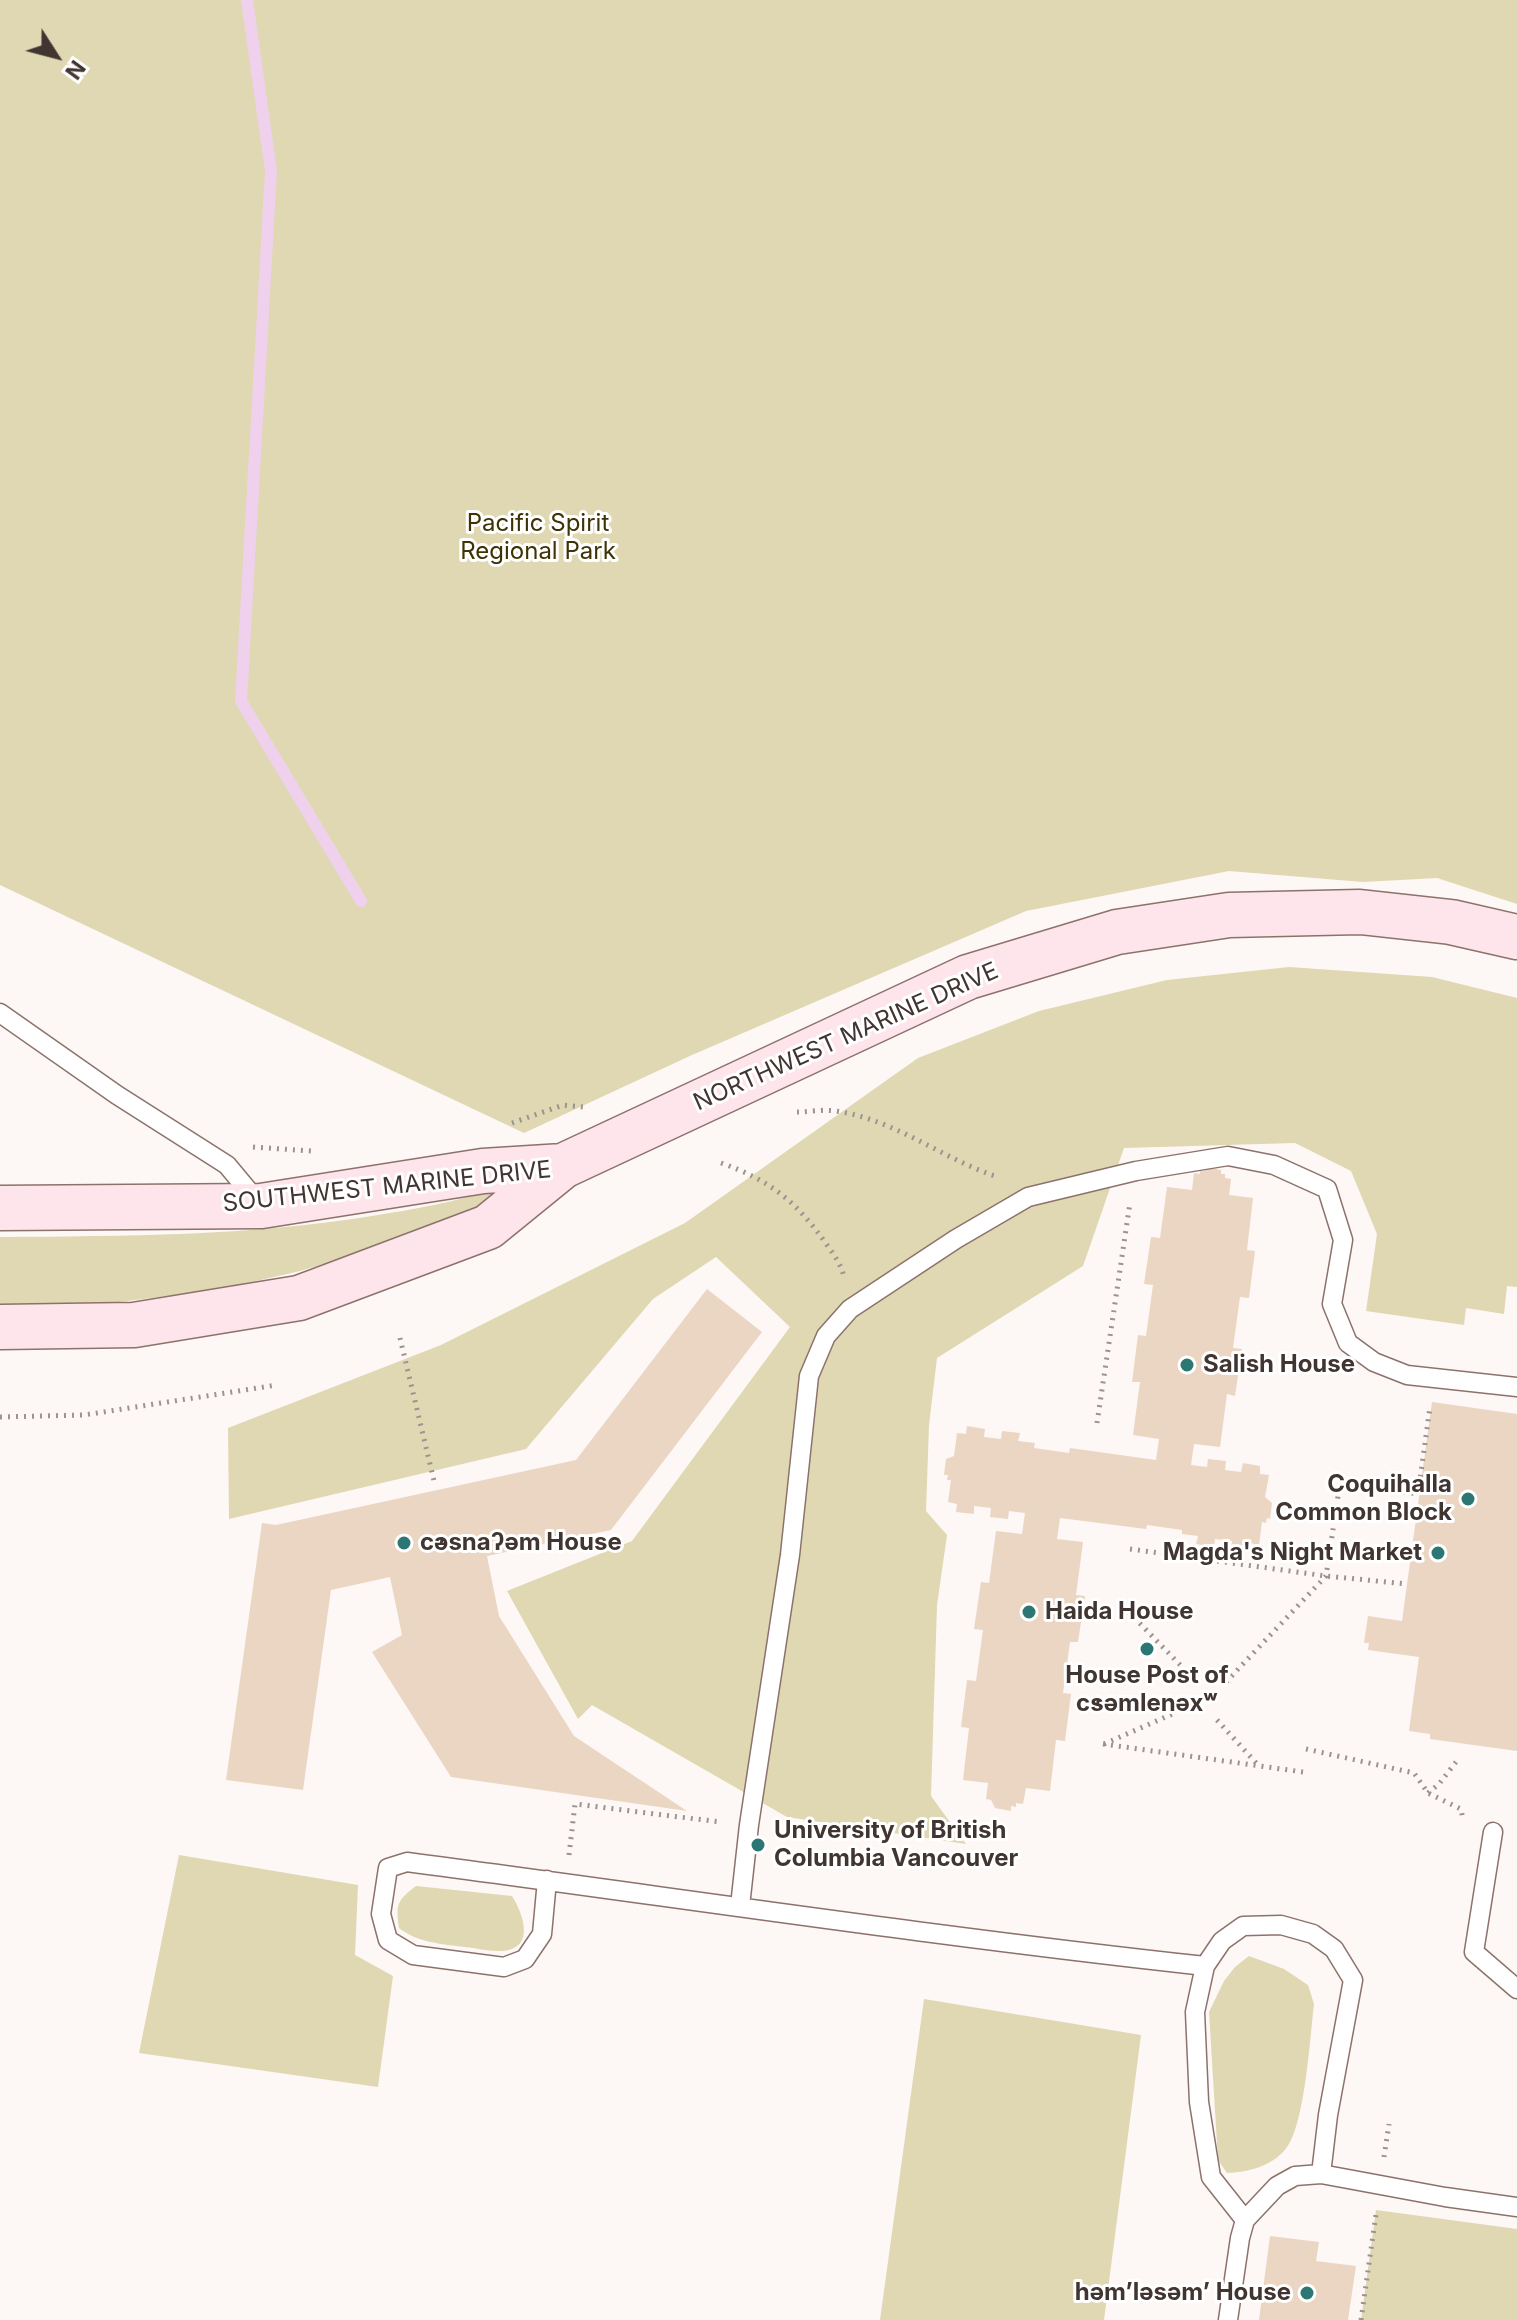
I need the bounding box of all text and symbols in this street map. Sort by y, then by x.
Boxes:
north arrow [16,16,96,96]
text: N [60,56,91,85]
park label: Pacific Spirit Regional Park [460,510,616,566]
street label: NORTHWEST MARINE DRIVE [689,957,1003,1117]
street label: SOUTHWEST MARINE DRIVE [221,1155,553,1219]
place label: Salish House [1203,1351,1355,1379]
marker: Salish House [1178,1356,1196,1374]
place label: Coquihalla Common Block [1275,1471,1452,1527]
marker: Coquihalla Common Block [1459,1490,1477,1508]
place label: c̓əsnaʔəm House [420,1529,622,1557]
marker: c̓əsnaʔəm House [395,1534,413,1552]
place label: Magda's Night Market [1163,1539,1422,1567]
marker: Magda's Night Market [1429,1544,1447,1562]
place label: Haida House [1045,1598,1193,1626]
marker: Haida House [1020,1603,1038,1621]
marker: House Post of c̓səmlenəxʷ [1138,1640,1156,1658]
place label: House Post of c̓səmlenəxʷ [1065,1662,1229,1718]
place label: University of British Columbia Vancouver [774,1817,1018,1873]
marker: University of British Columbia Vancouver [749,1836,767,1854]
place label: həm’ləsəm’ House [1075,2279,1291,2307]
marker: həm’ləsəm’ House [1298,2284,1316,2302]

